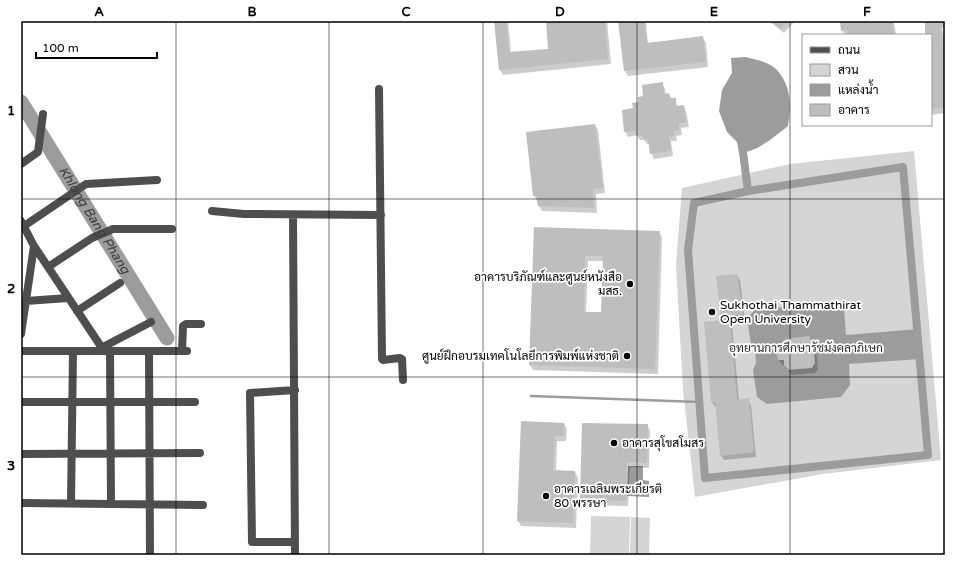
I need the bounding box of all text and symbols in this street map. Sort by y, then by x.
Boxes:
text: A [94,4,104,20]
text: B [247,4,257,20]
text: C [401,4,411,20]
text: D [555,4,565,20]
text: E [710,4,718,20]
text: F [863,4,871,20]
scale bar [36,34,157,60]
legend [802,34,932,126]
text: 100 m [42,41,79,55]
text: ถนน [838,43,861,57]
text: สวน [838,63,859,77]
text: แหล่งน้ำ [838,79,878,97]
text: 1 [7,103,15,119]
text: อาคาร [838,103,870,117]
water label: Khlong Bang Phang [55,164,134,277]
place label: อาคารบริภัณฑ์และศูนย์หนังสือ มสธ. [474,269,622,298]
marker: อาคารบริภัณฑ์และศูนย์หนังสือ มสธ. [625,279,635,289]
text: 2 [7,281,15,297]
place label: Sukhothai Thammathirat Open University [720,298,861,326]
marker: Sukhothai Thammathirat Open University [707,307,717,317]
park label: อุทยานการศึกษารัชมังคลาภิเษก [729,341,883,357]
place label: ศูนย์ฝึกอบรมเทคโนโลยีการพิมพ์แห่งชาติ [422,348,619,364]
marker: ศูนย์ฝึกอบรมเทคโนโลยีการพิมพ์แห่งชาติ [622,351,632,361]
place label: อาคารสุโขสโมสร [622,435,704,452]
marker: อาคารสุโขสโมสร [609,438,619,448]
text: 3 [7,458,15,474]
place label: อาคารเฉลิมพระเกียรติ 80 พรรษา [554,481,662,510]
marker: อาคารเฉลิมพระเกียรติ 80 พรรษา [541,491,551,501]

